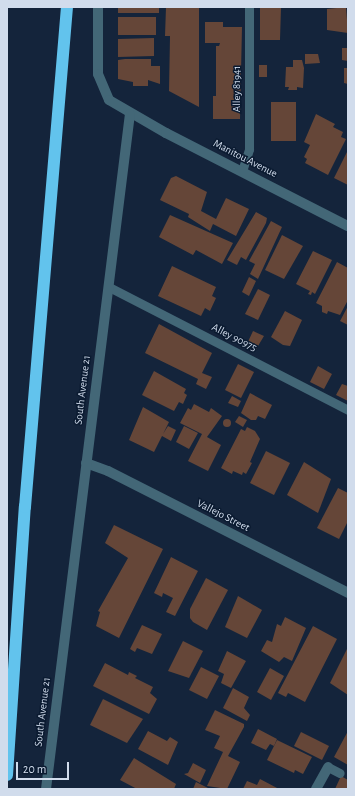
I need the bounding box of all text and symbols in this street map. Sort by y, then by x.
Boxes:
street label: Alley 81941 [230,66,244,112]
street label: Manitou Avenue [211,137,279,181]
street label: Alley 90975 [209,321,259,355]
street label: South Avenue 21 [72,355,94,425]
street label: Vallejo Street [195,497,251,535]
street label: South Avenue 21 [32,677,54,747]
scale bar [18,754,71,780]
text: 20 m [23,763,46,775]

